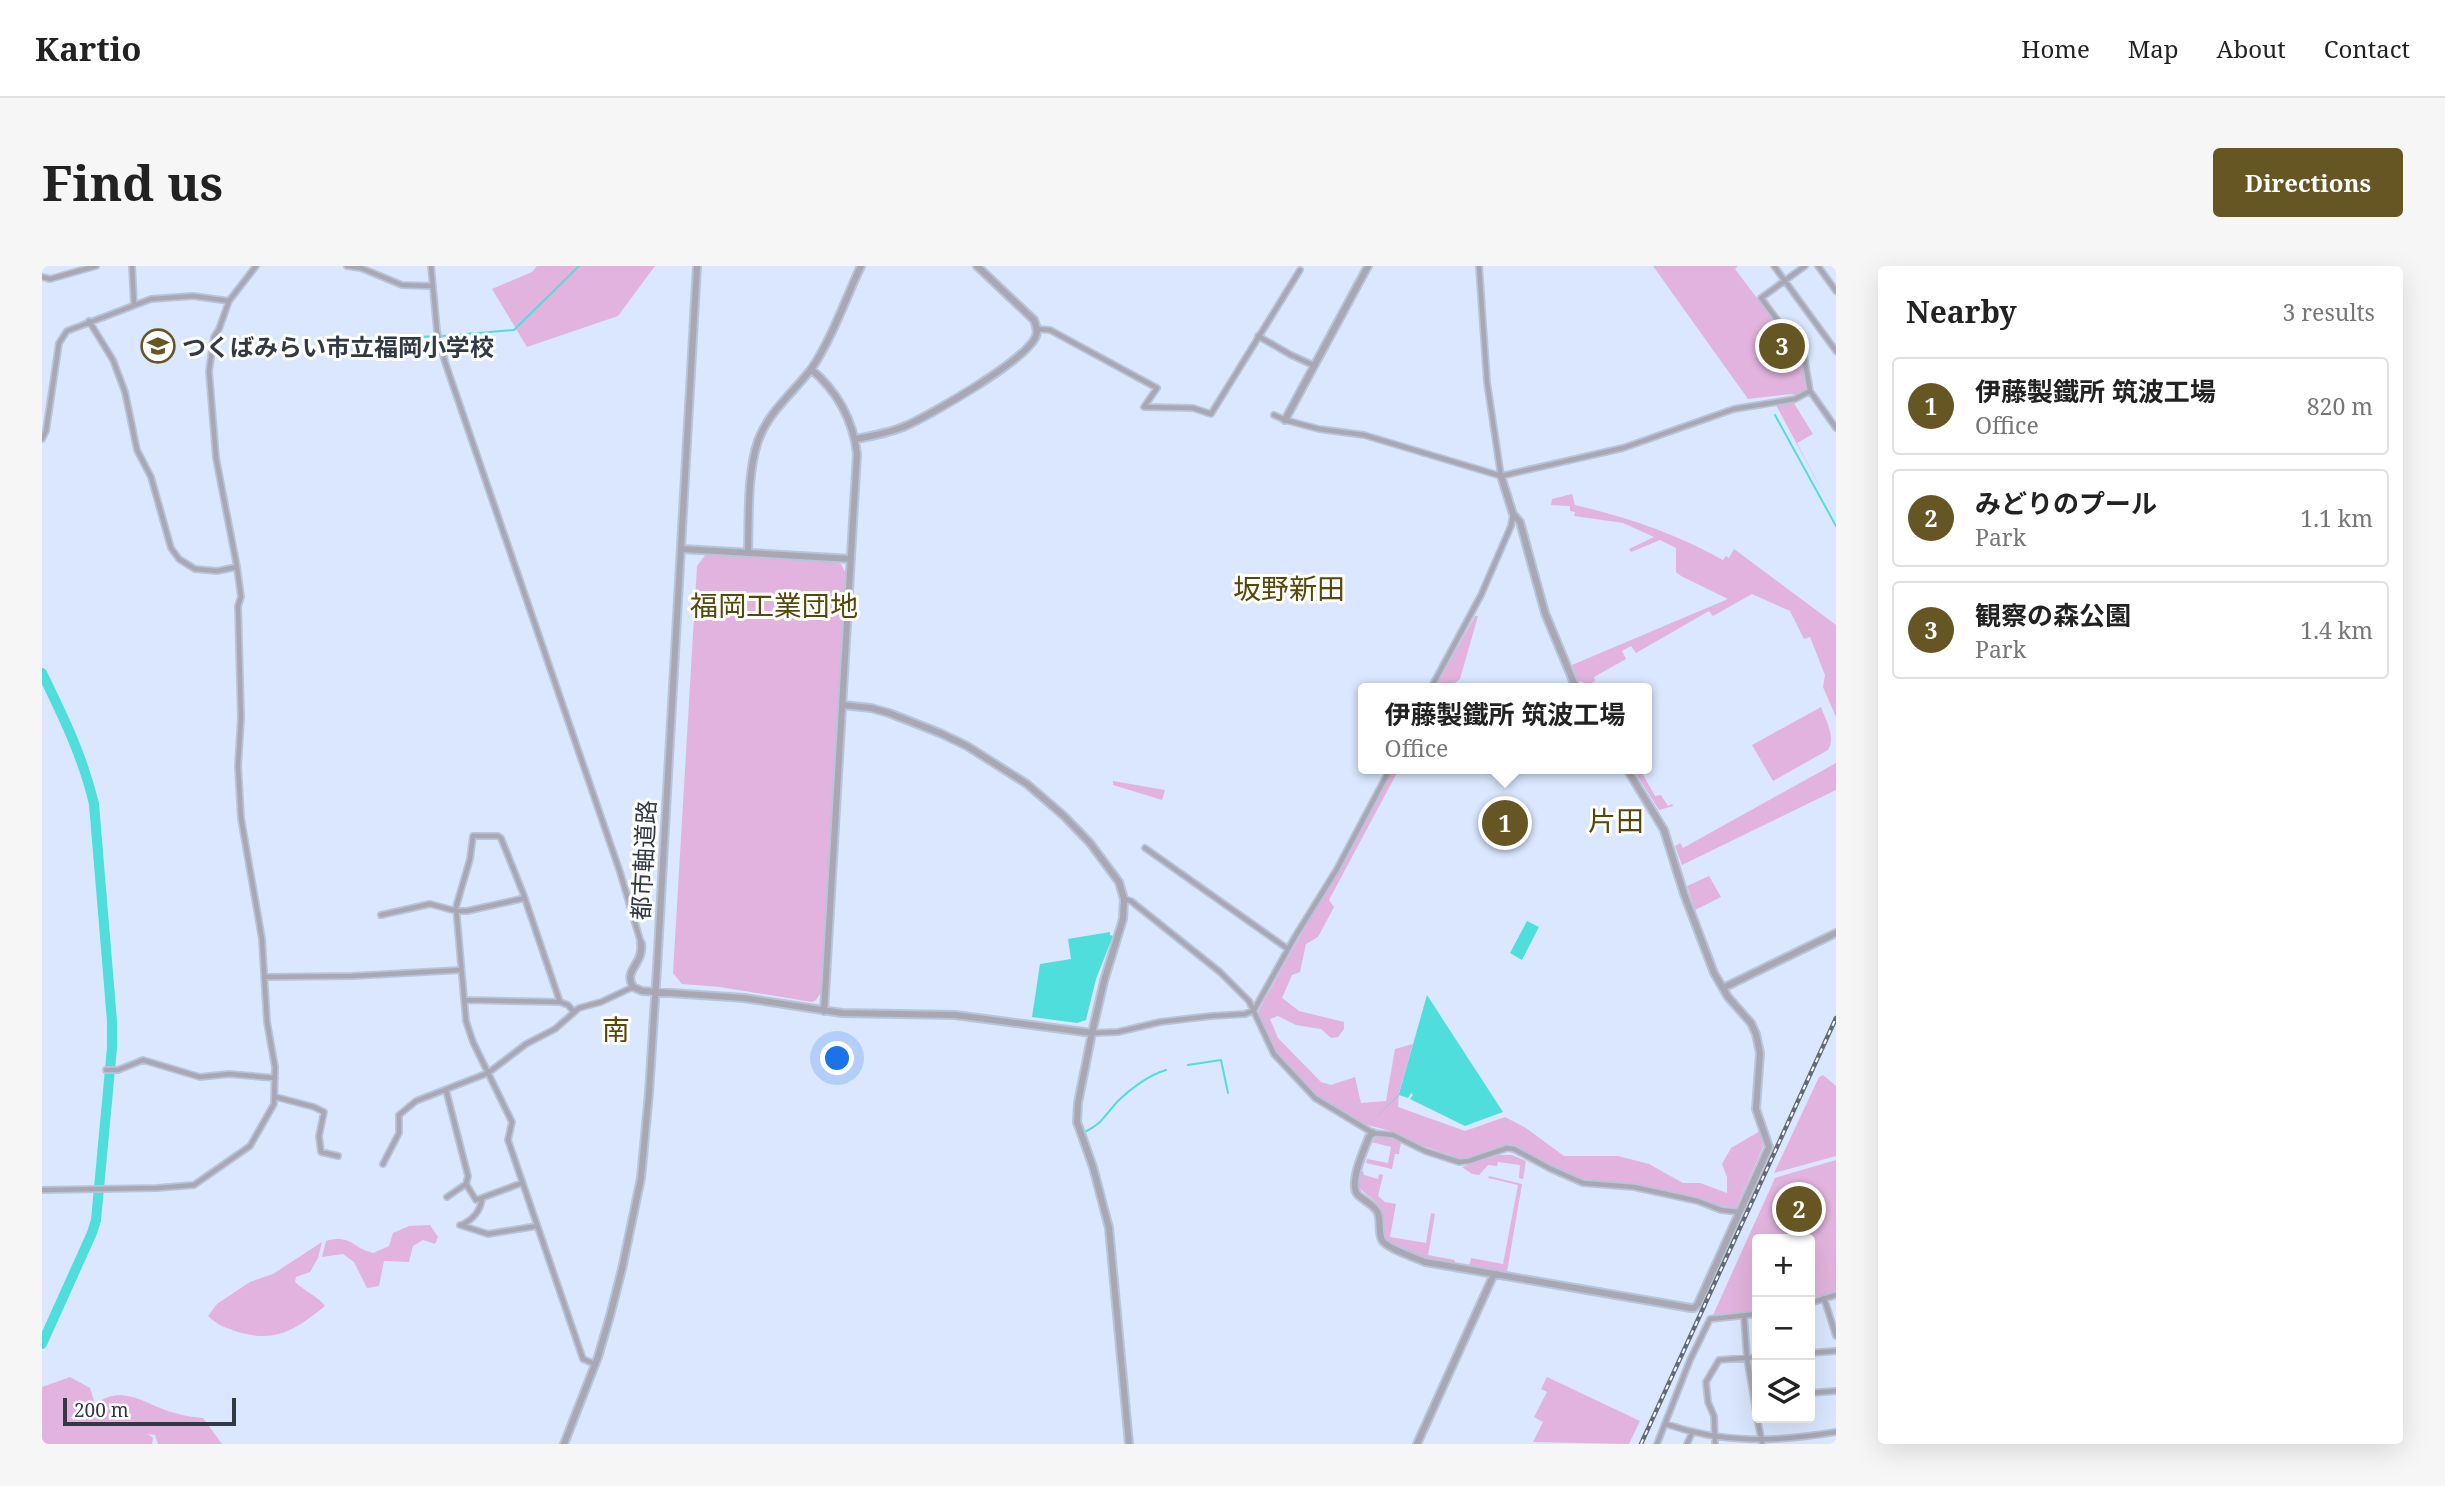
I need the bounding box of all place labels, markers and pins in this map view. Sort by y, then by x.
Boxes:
pin: 3 [1759,320,1805,372]
school or university icon: つくばみらい市立福岡小学校 [139,327,177,365]
place label: つくばみらい市立福岡小学校 [182,330,494,363]
pin: 1 [1482,797,1528,849]
pin: 2 [1776,1183,1822,1235]

